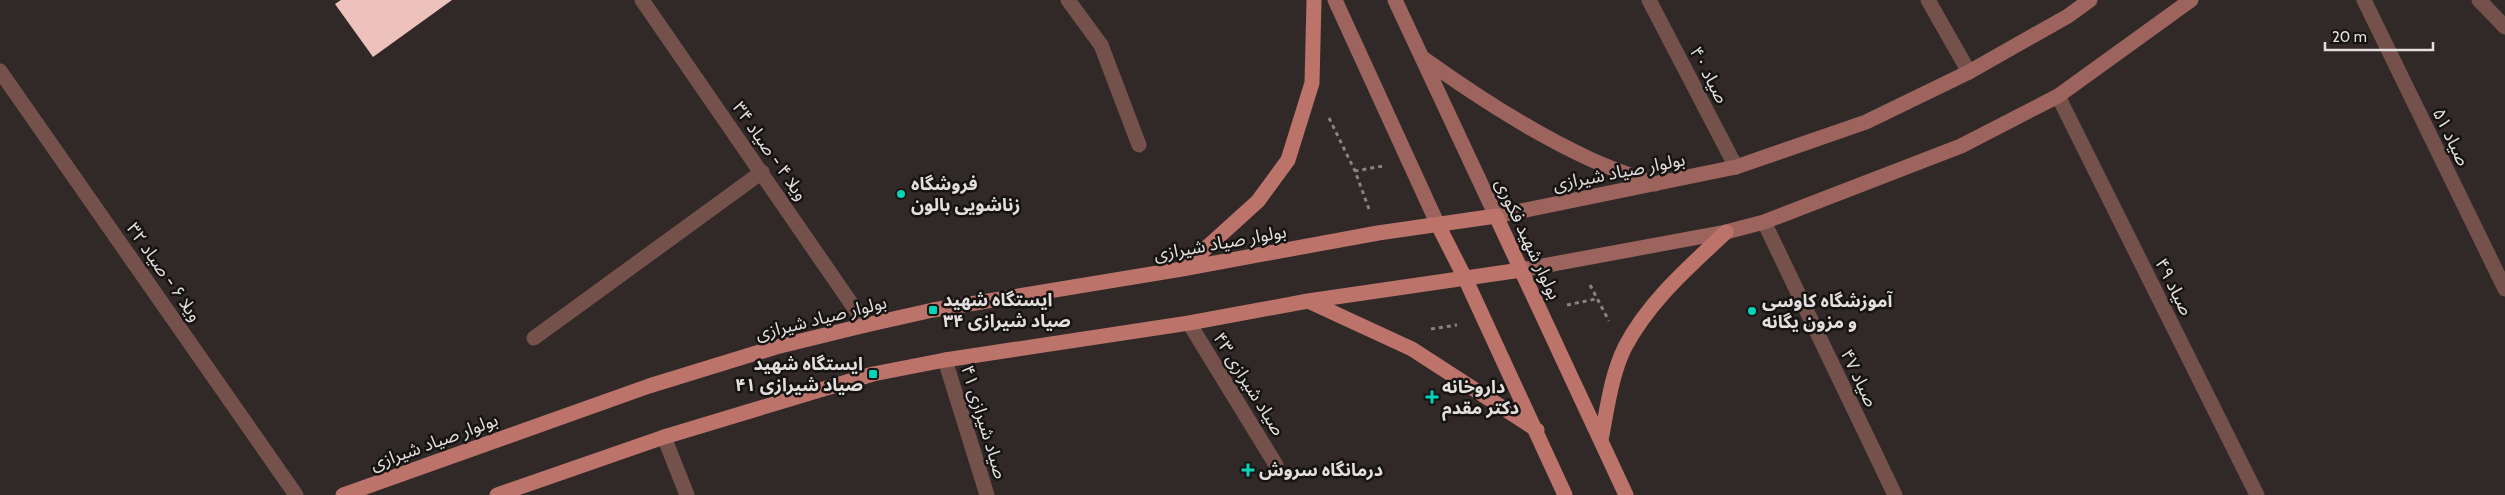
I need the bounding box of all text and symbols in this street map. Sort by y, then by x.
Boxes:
scale bar [2325,20,2432,52]
text: 20 m [2332,28,2367,46]
street label: صیاد ۴۰ [1685,43,1733,107]
street label: ویلا ۴ - صیاد ۳۴ [728,97,812,205]
street label: صیاد ۵۱ [2428,105,2474,169]
street label: بولوار صیاد شیرازی [1551,148,1687,196]
place label: فروشگاه زناشویی بالون [911,173,1020,216]
street label: بولوار شهید فکوری [1490,175,1566,303]
marker: فروشگاه زناشویی بالون [895,188,907,200]
street label: ویلا ۶ - صیاد ۳۲ [122,218,206,326]
street label: بولوار صیاد شیرازی [1152,221,1288,265]
street label: صیاد ۴۹ [2150,255,2198,319]
place label: ایستگاه شهید صیاد شیرازی ۳۴ [943,289,1071,332]
place label: آموزشگاه کاوسی و مزون یگانه [1762,290,1894,333]
street label: بولوار صیاد شیرازی [753,291,889,345]
marker: ایستگاه شهید صیاد شیرازی ۳۴ [927,304,939,316]
marker: آموزشگاه کاوسی و مزون یگانه [1746,305,1758,317]
street label: صیاد شیرازی ۴۳ [1209,328,1289,440]
street label: صیاد ۴۷ [1836,346,1882,410]
place label: ایستگاه شهید صیاد شیرازی ۴۱ [735,353,863,396]
street label: صیاد شیرازی ۴۱ [956,363,1012,481]
marker: ایستگاه شهید صیاد شیرازی ۴۱ [867,368,879,380]
place label: داروخانه دکتر مقدم [1442,376,1519,421]
marker: داروخانه دکتر مقدم [1426,391,1438,403]
street label: بولوار صیاد شیرازی [367,409,501,475]
place label: درمانگاه سروش [1259,459,1383,481]
marker: درمانگاه سروش [1241,463,1255,477]

